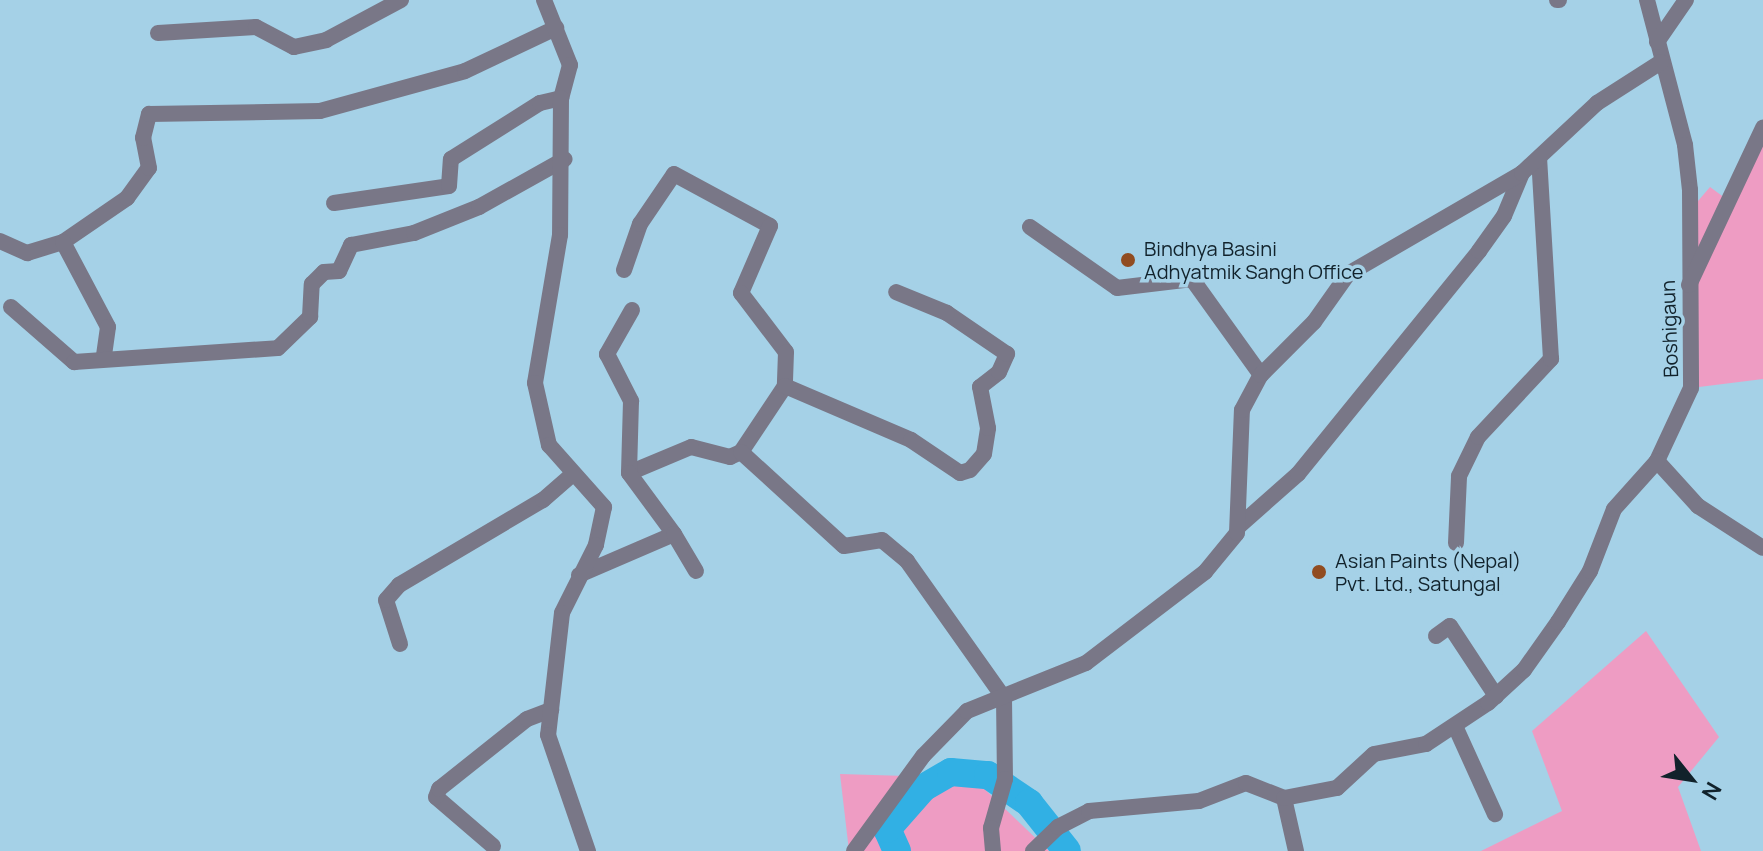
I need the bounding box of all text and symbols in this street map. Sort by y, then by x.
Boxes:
place label: Bindhya Basini Adhyatmik Sangh Office [1144,236,1363,283]
marker: Bindhya Basini Adhyatmik Sangh Office [1119,251,1137,269]
street label: Boshigaun [1655,280,1683,378]
place label: Asian Paints (Nepal) Pvt. Ltd., Satungal [1335,548,1521,595]
marker: Asian Paints (Nepal) Pvt. Ltd., Satungal [1310,563,1328,581]
north arrow [1651,739,1731,819]
text: N [1695,777,1729,805]

